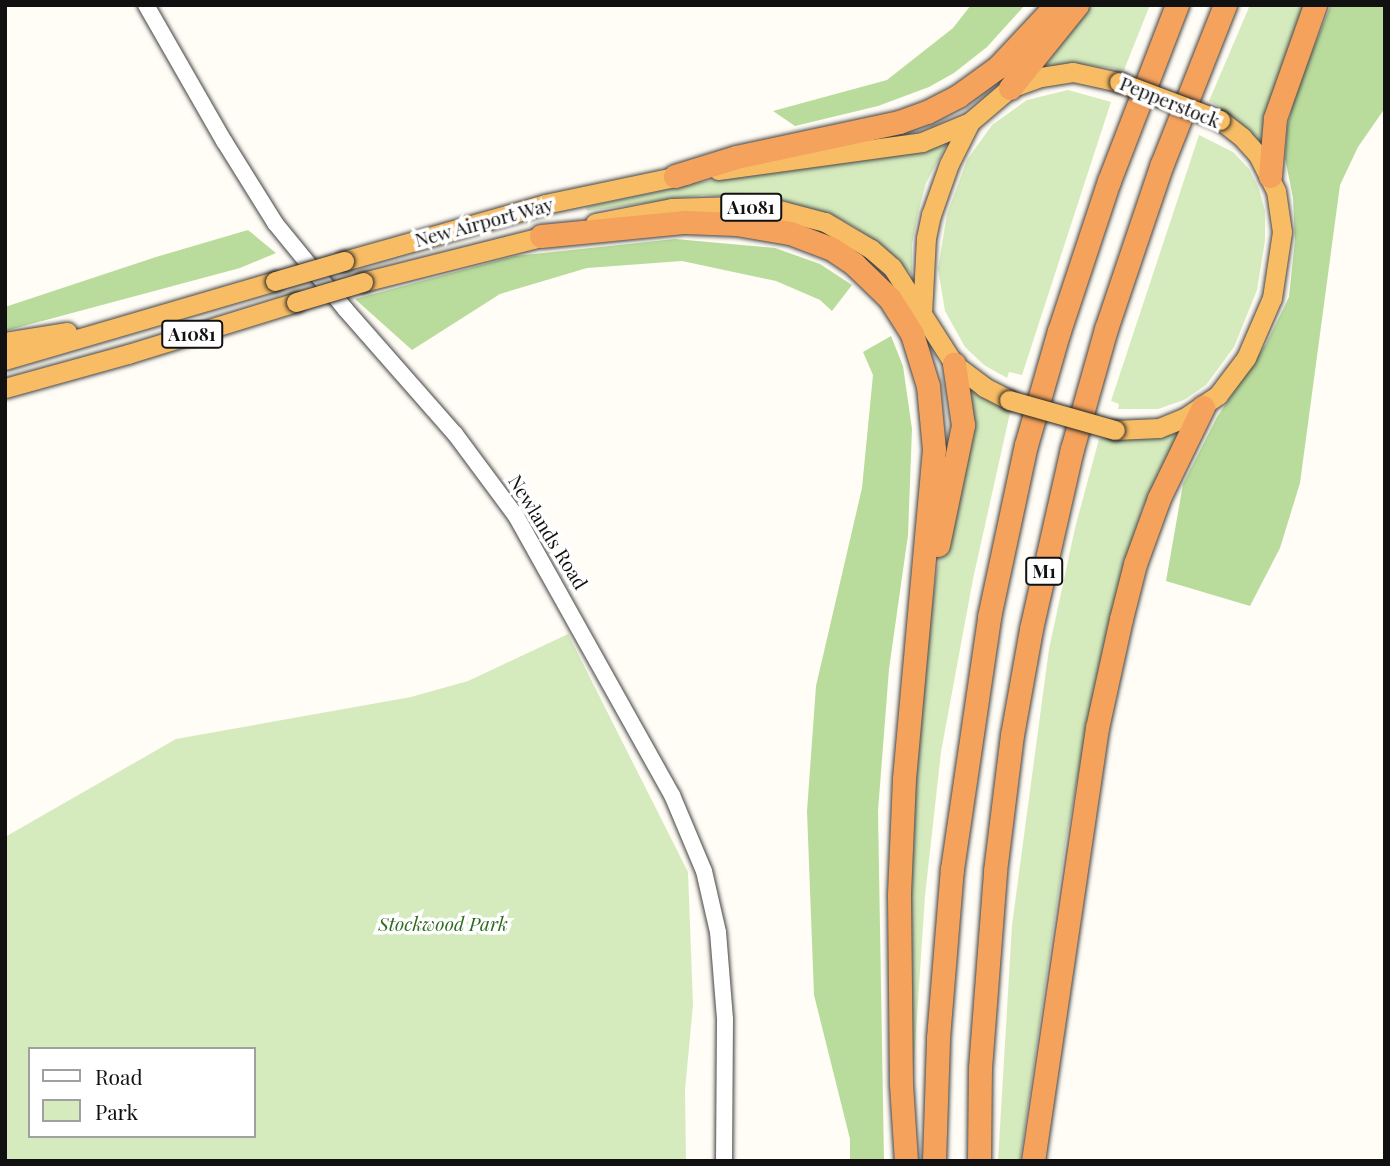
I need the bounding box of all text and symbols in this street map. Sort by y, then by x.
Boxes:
street label: Pepperstock [1117,72,1223,132]
street label: New Airport Way [411,192,557,252]
road number: A1081 [720,192,782,222]
road number: A1081 [160,320,224,348]
street label: Newlands Road [504,471,592,593]
road number: M1 [1025,556,1063,586]
park label: Stockwood Park [378,913,508,935]
legend [28,1047,256,1138]
text: Road [95,1062,143,1090]
text: Park [95,1097,138,1125]

